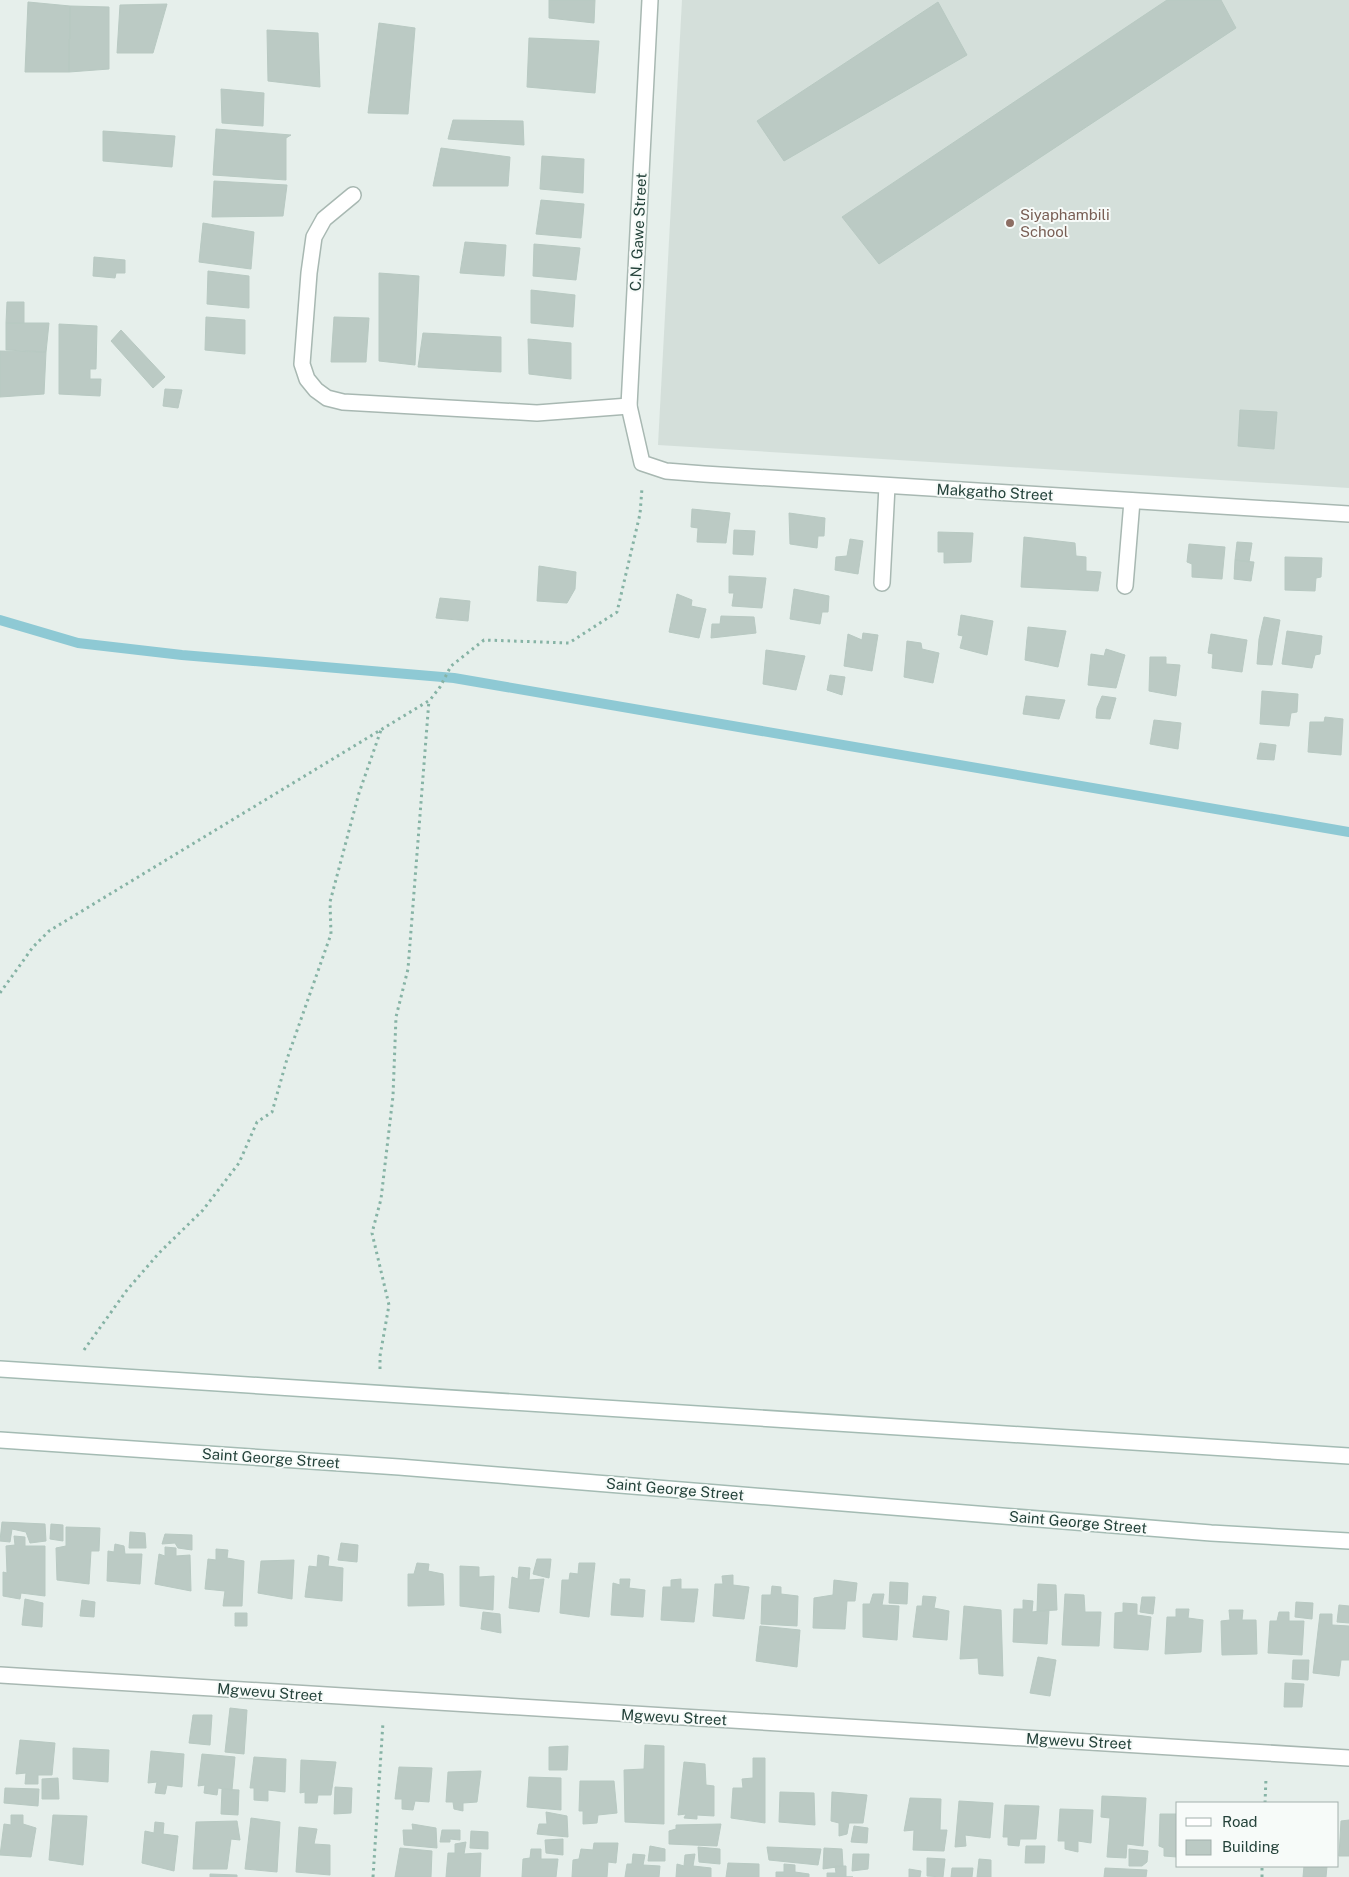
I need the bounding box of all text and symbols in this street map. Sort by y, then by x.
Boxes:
street label: C.N. Gawe Street [626,172,650,292]
place label: Siyaphambili School [1020,206,1110,240]
marker: Siyaphambili School [1004,217,1016,229]
street label: Makgatho Street [936,480,1054,504]
street label: Saint George Street [201,1445,341,1471]
street label: Saint George Street [605,1474,745,1504]
street label: Saint George Street [1008,1507,1148,1537]
street label: Mgwevu Street [216,1680,324,1704]
street label: Mgwevu Street [621,1706,728,1728]
street label: Mgwevu Street [1026,1730,1133,1752]
legend [1176,1802,1339,1867]
text: Road [1222,1813,1258,1830]
text: Building [1222,1838,1280,1855]

